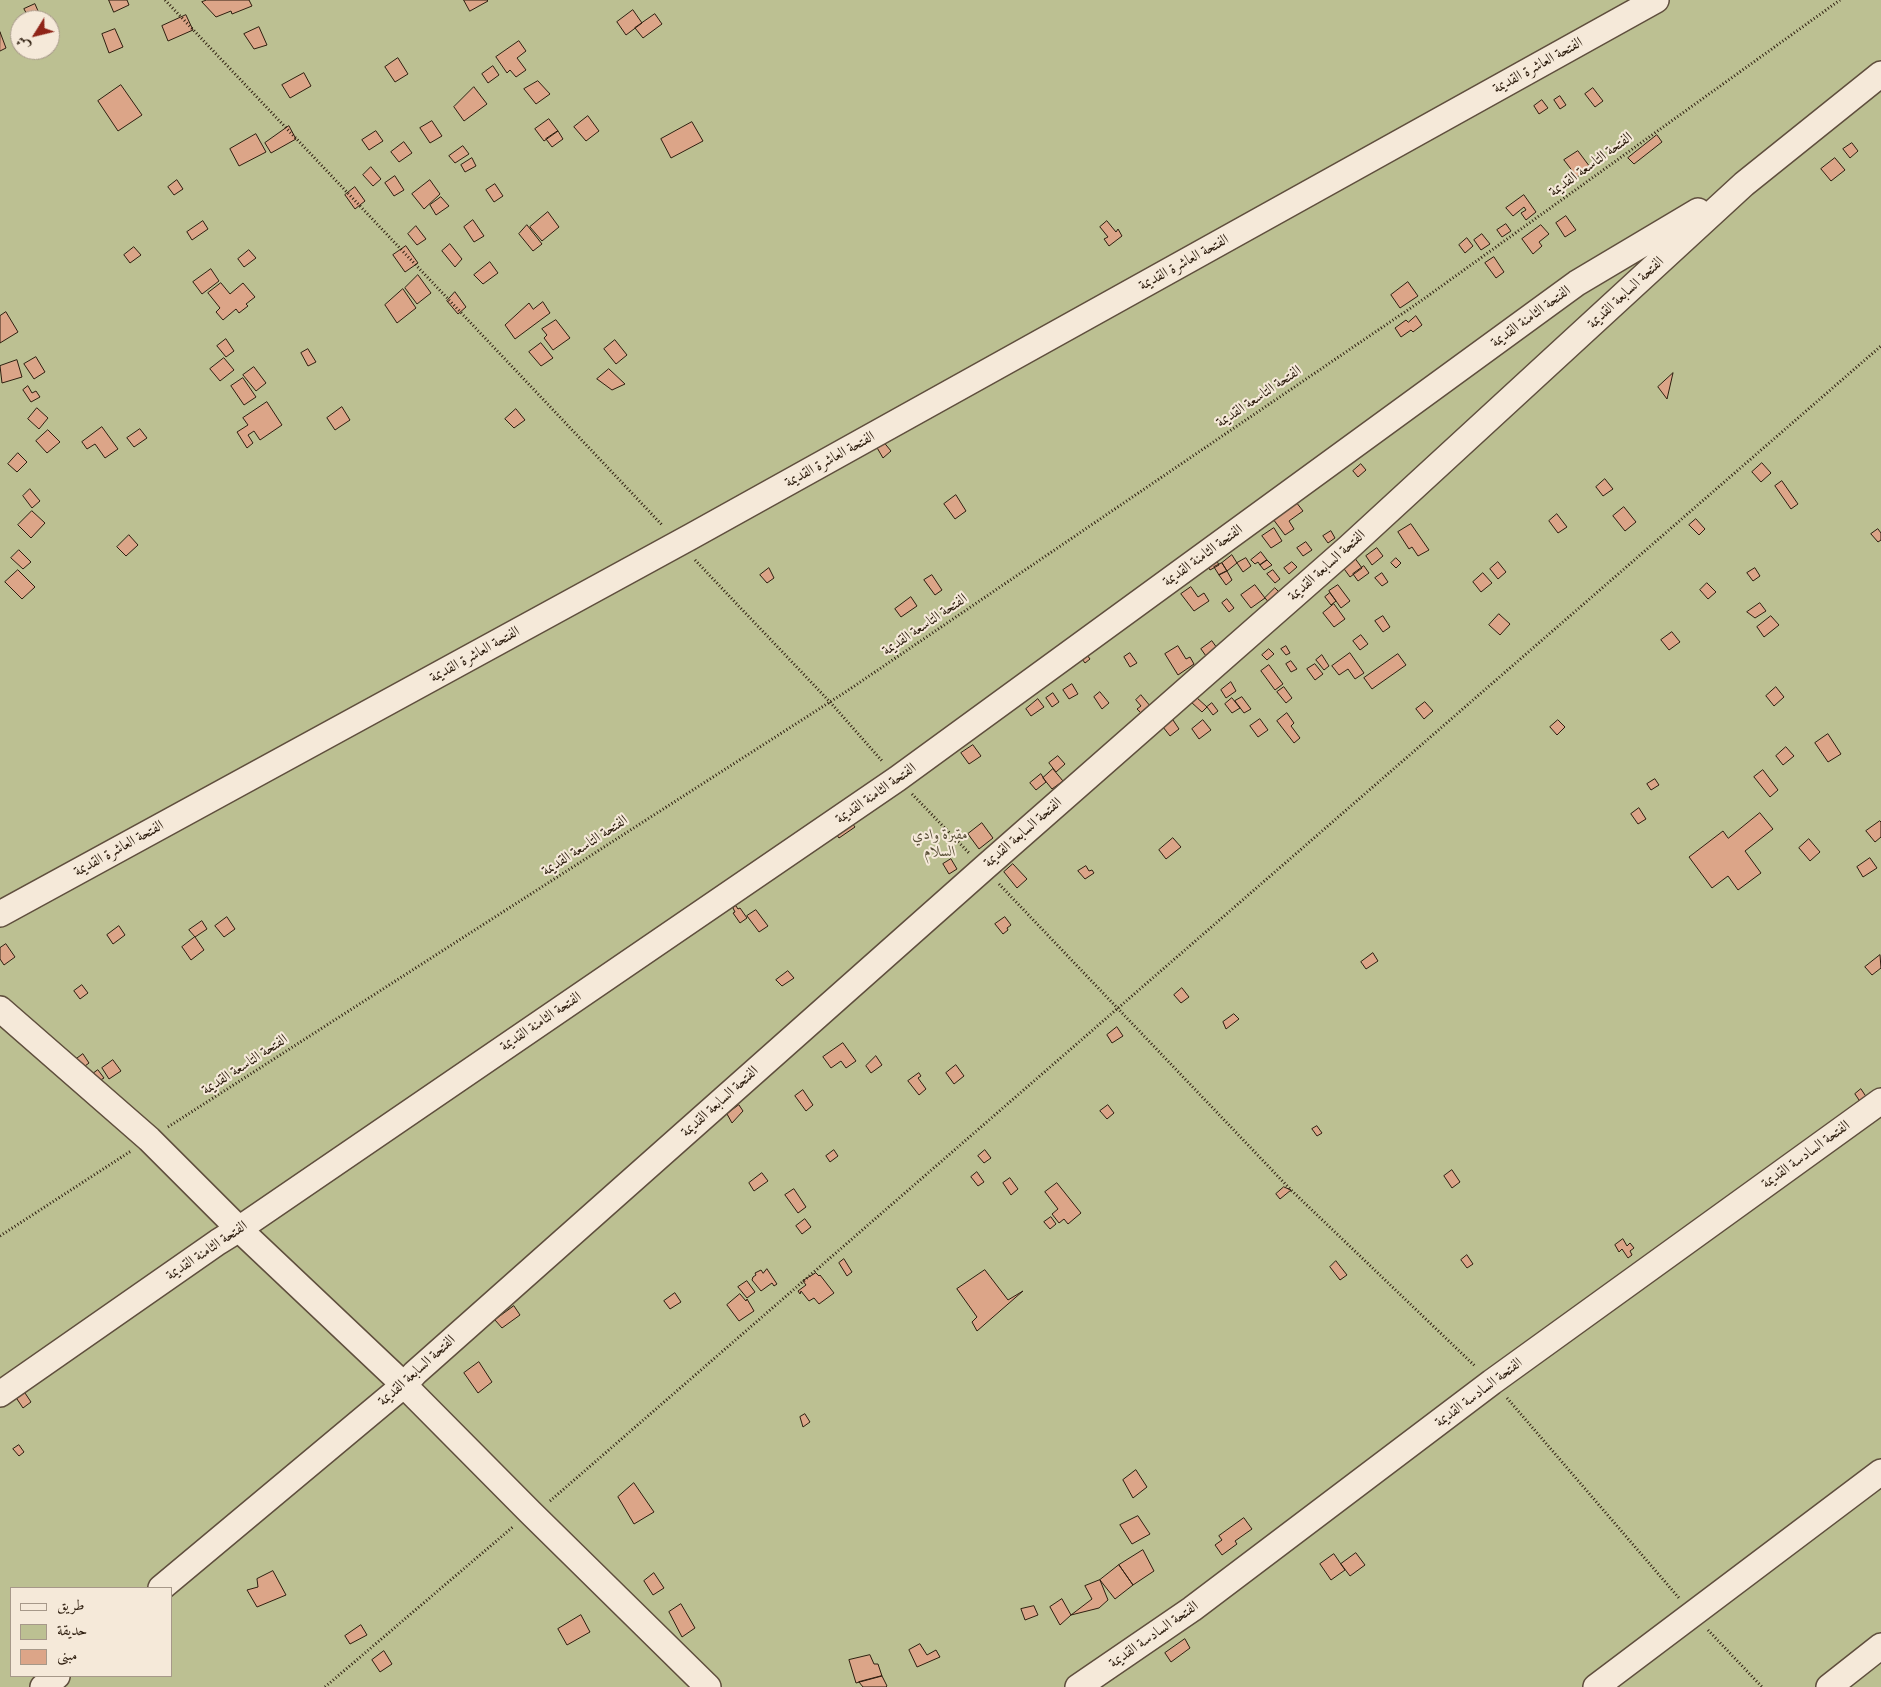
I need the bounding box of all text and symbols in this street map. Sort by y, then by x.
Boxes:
north arrow [10,10,60,60]
text: ش [12,33,34,54]
street label: الفتحة العاشرة القديمة [1490,34,1586,98]
street label: الفتحة التاسعة القديمة [1546,129,1636,201]
street label: الفتحة العاشرة القديمة [1136,231,1232,295]
street label: الفتحة السابعة القديمة [1584,253,1668,333]
street label: الفتحة الثامنة القديمة [1488,282,1574,352]
street label: الفتحة التاسعة القديمة [1213,362,1305,432]
street label: الفتحة العاشرة القديمة [782,428,878,492]
street label: الفتحة الثامنة القديمة [1160,521,1246,591]
street label: الفتحة السابعة القديمة [1285,526,1369,606]
street label: الفتحة التاسعة القديمة [879,590,971,660]
street label: الفتحة العاشرة القديمة [427,623,523,687]
street label: الفتحة الثامنة القديمة [832,760,920,828]
street label: الفتحة السابعة القديمة [980,794,1066,872]
street label: الفتحة التاسعة القديمة [539,812,631,880]
street label: الفتحة العاشرة القديمة [71,817,167,881]
park label: مقبرة وادي السلام [912,826,968,861]
street label: الفتحة الثامنة القديمة [497,988,585,1056]
street label: الفتحة التاسعة القديمة [199,1031,291,1099]
street label: الفتحة السابعة القديمة [678,1062,762,1142]
street label: الفتحة السادسة القديمة [1758,1117,1854,1193]
street label: الفتحة الثامنة القديمة [163,1217,251,1285]
street label: الفتحة السابعة القديمة [375,1331,459,1411]
street label: الفتحة السادسة القديمة [1432,1354,1526,1432]
legend [10,1587,172,1677]
text: طريق [57,1596,84,1614]
street label: الفتحة السادسة القديمة [1106,1598,1202,1672]
text: حديقة [57,1621,87,1639]
text: مبنى [57,1646,77,1664]

